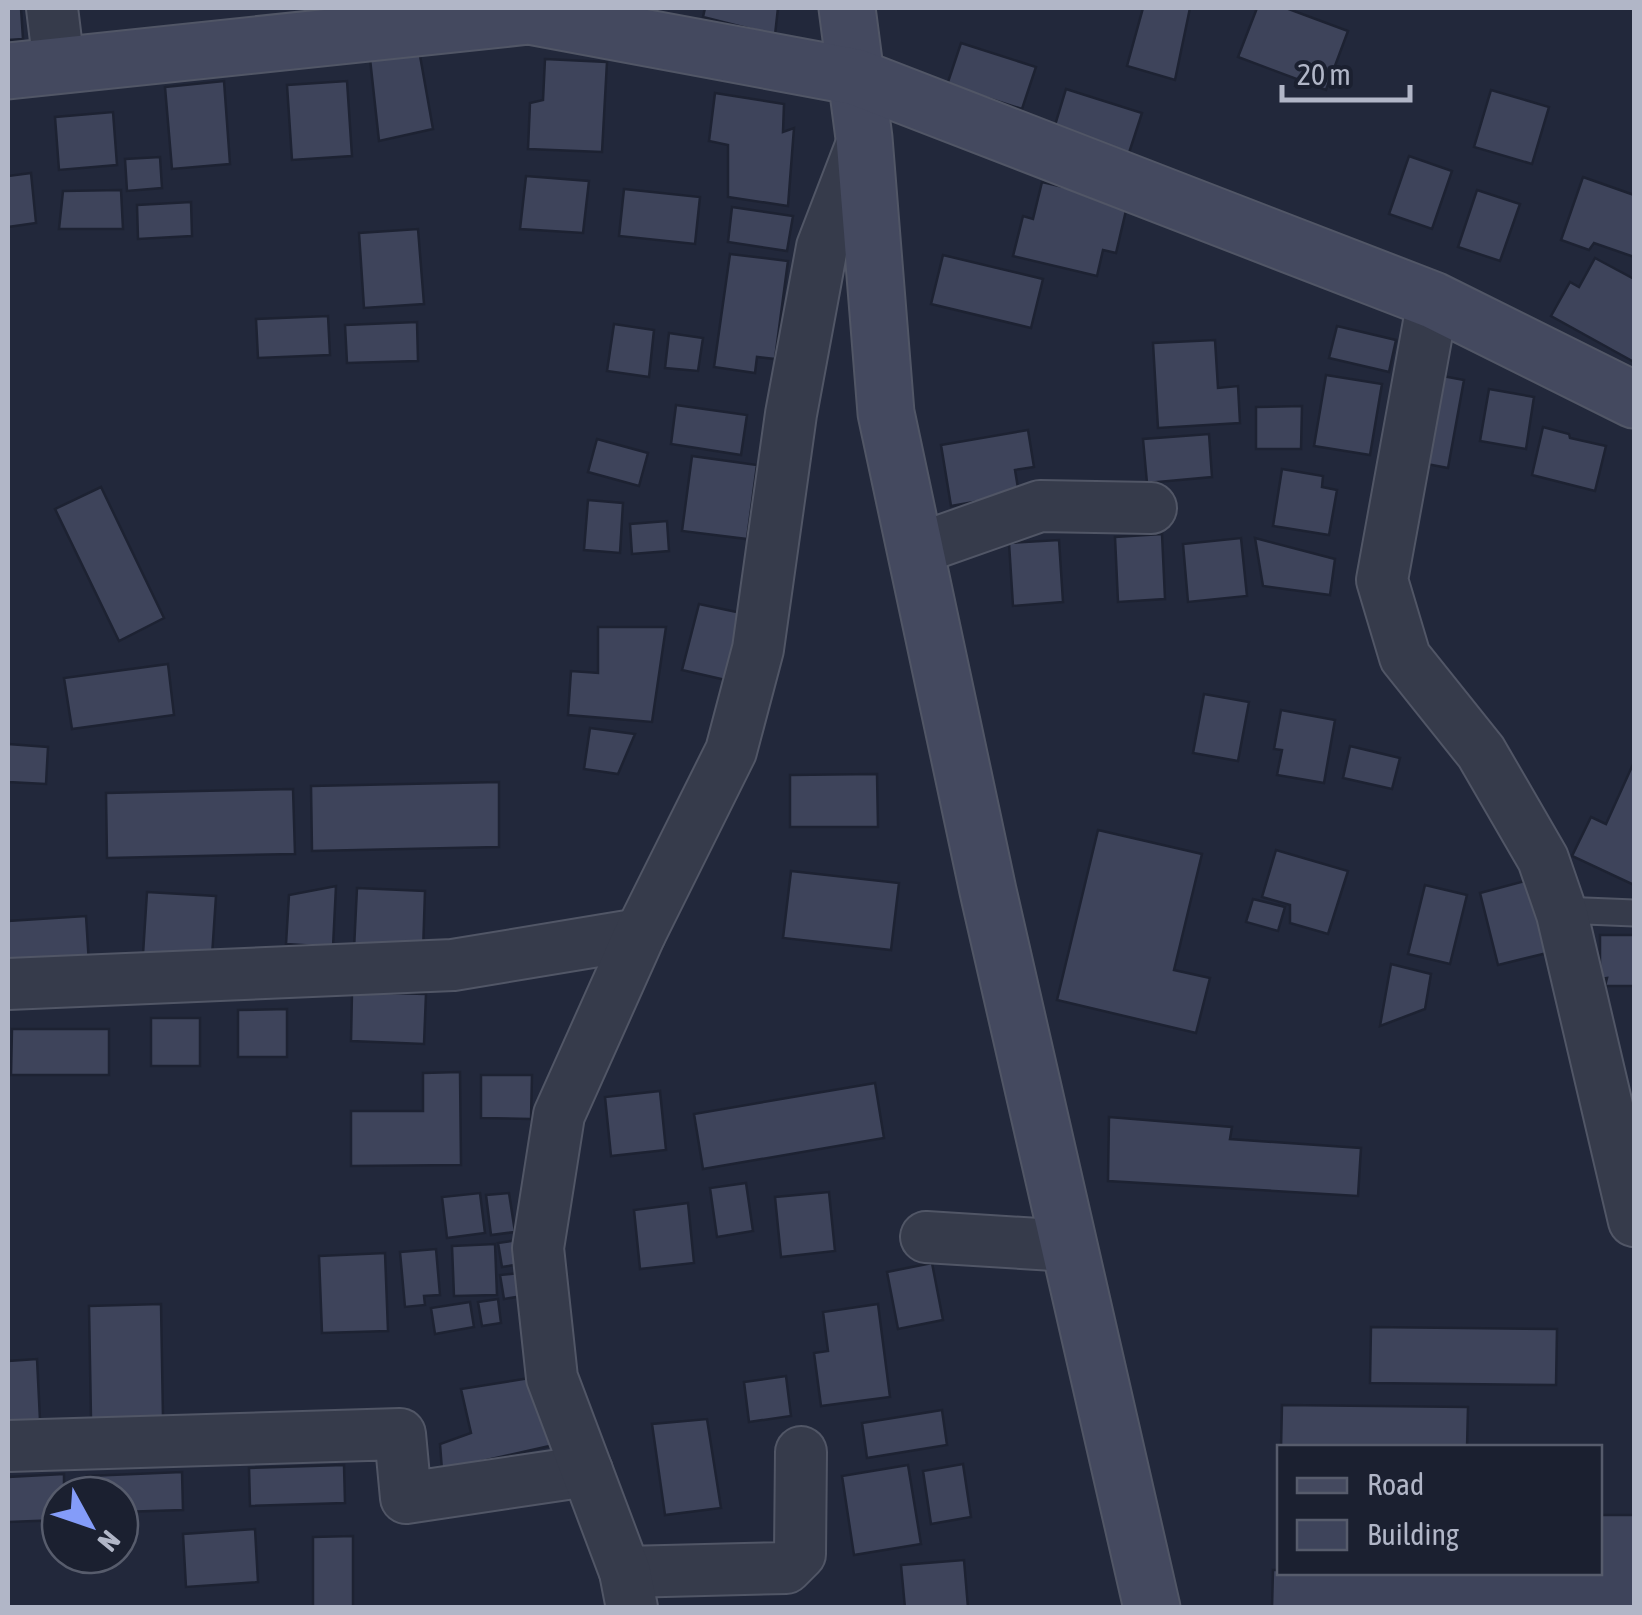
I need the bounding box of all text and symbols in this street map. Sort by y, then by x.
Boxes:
scale bar [1282,40,1410,102]
text: 20 m [1297,57,1351,91]
legend [1277,1445,1602,1575]
text: Road [1367,1467,1424,1501]
north arrow [40,1475,140,1575]
text: Building [1367,1517,1459,1551]
text: N [92,1524,127,1558]

